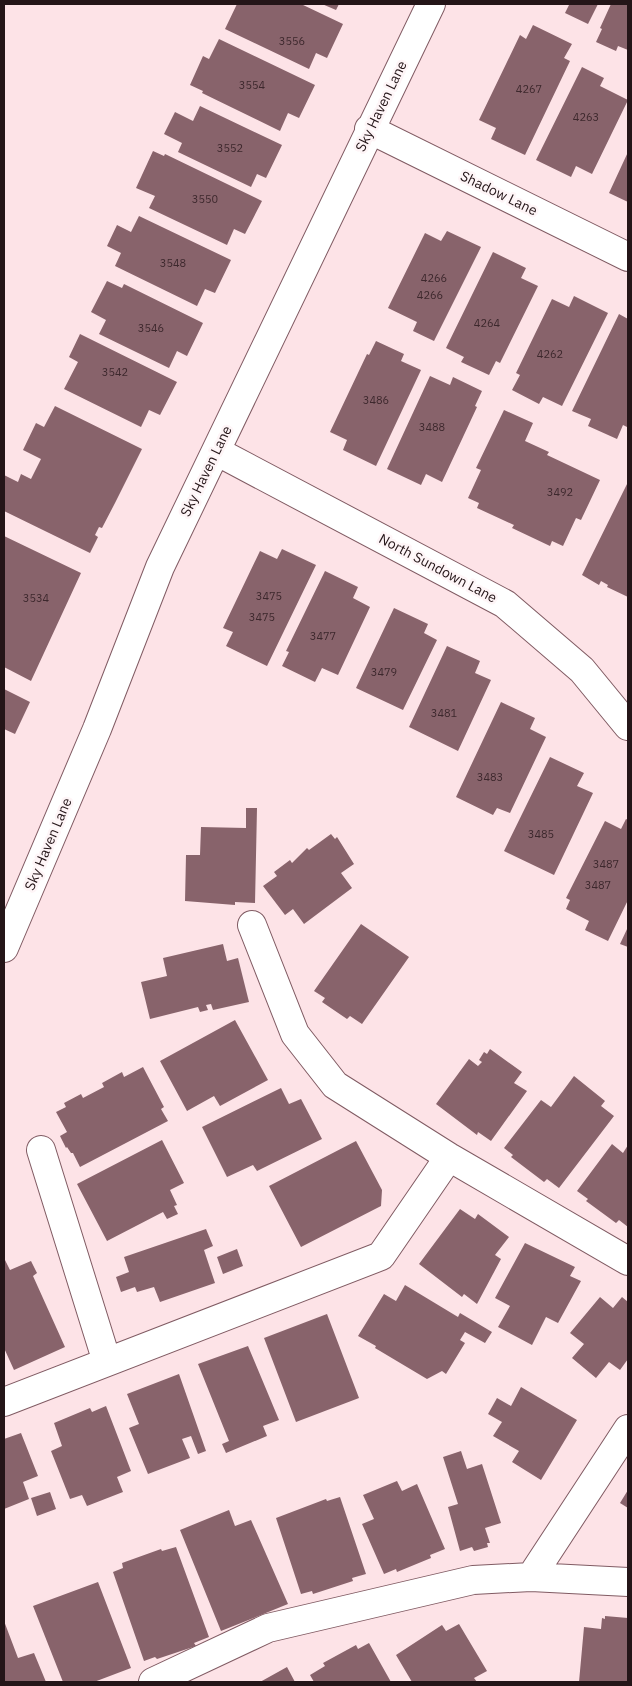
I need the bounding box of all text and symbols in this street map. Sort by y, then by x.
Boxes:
house number: 3556 [279,34,305,48]
street label: Sky Haven Lane [351,57,411,154]
house number: 3554 [239,78,266,92]
house number: 4267 [516,82,542,96]
house number: 4263 [573,110,599,124]
house number: 3552 [217,141,243,155]
street label: Shadow Lane [457,167,541,220]
house number: 3550 [192,192,218,206]
house number: 3548 [160,256,186,270]
house number: 4266 [421,271,447,285]
house number: 4266 [417,288,443,302]
house number: 4264 [474,316,501,330]
house number: 3546 [138,321,164,335]
house number: 4262 [537,347,563,361]
house number: 3542 [102,365,128,379]
house number: 3486 [363,393,389,407]
house number: 3488 [419,420,445,434]
street label: Sky Haven Lane [176,422,236,519]
house number: 3492 [547,485,573,499]
street label: North Sundown Lane [376,529,500,607]
house number: 3475 [256,589,282,603]
house number: 3534 [23,591,50,605]
house number: 3475 [249,610,275,624]
house number: 3477 [310,629,336,643]
house number: 3479 [371,665,397,679]
house number: 3481 [431,706,458,720]
house number: 3483 [477,770,503,784]
street label: Sky Haven Lane [20,795,76,893]
house number: 3485 [528,827,554,841]
house number: 3487 [593,857,619,871]
house number: 3487 [585,878,611,892]

